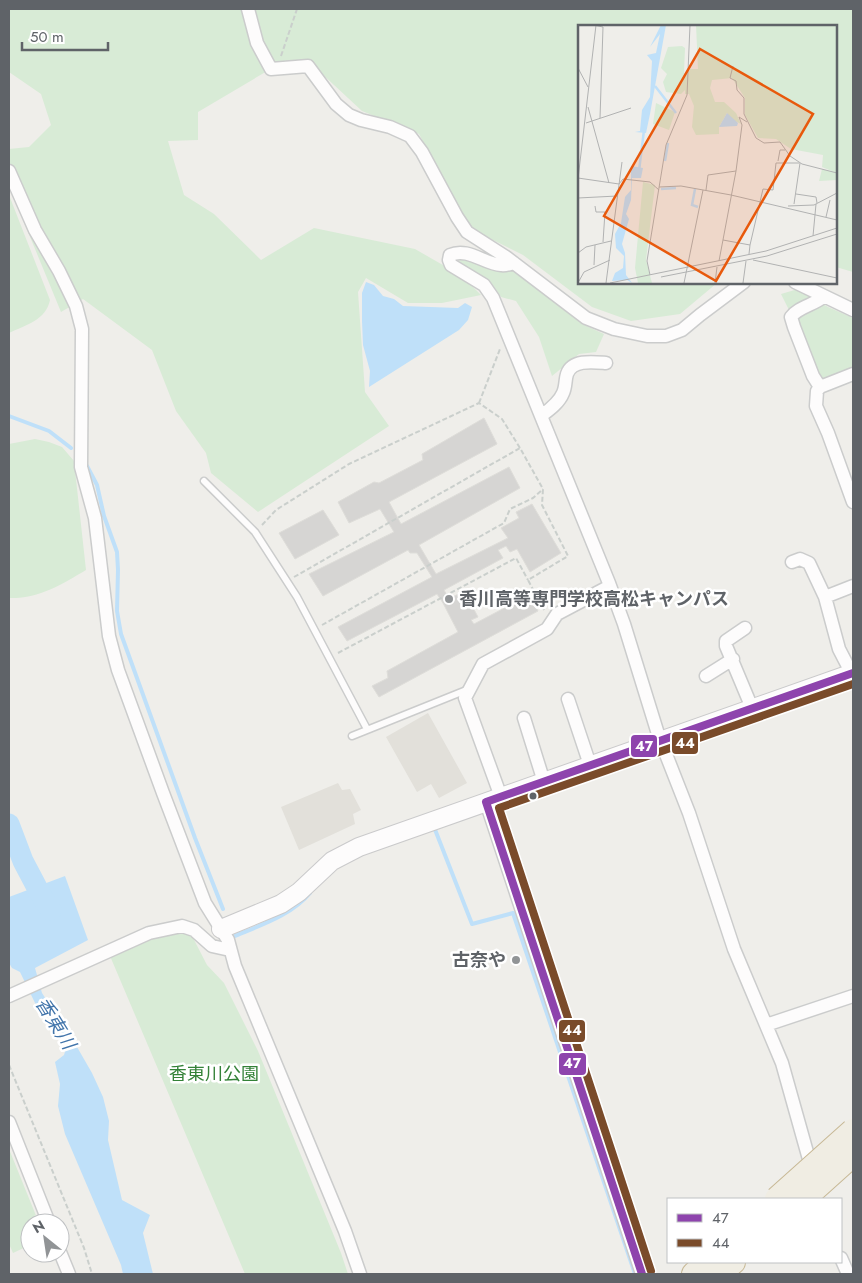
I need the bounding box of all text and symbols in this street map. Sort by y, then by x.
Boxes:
scale bar [22,20,109,52]
inset map [578,25,837,284]
text: 50 m [30,26,64,48]
place label: 香川高等専門学校高松キャンパス [459,586,729,612]
marker: 香川高等専門学校高松キャンパス [443,593,455,605]
line badge: 44 [671,731,699,755]
text: 44 [675,733,695,753]
line badge: 47 [630,734,658,758]
text: 47 [635,736,654,756]
unlabelled marker [528,791,538,801]
place label: 古奈や [452,947,506,973]
marker: 古奈や [510,954,522,966]
water label: 香東川 [29,992,83,1056]
line badge: 44 [558,1019,586,1043]
text: 44 [562,1020,582,1040]
line badge: 47 [558,1052,587,1076]
text: 47 [563,1053,582,1073]
park label: 香東川公園 [169,1061,259,1087]
legend [667,1198,842,1263]
text: 47 [712,1207,729,1229]
north arrow [20,1213,70,1263]
text: N [29,1215,48,1238]
text: 44 [712,1232,730,1254]

